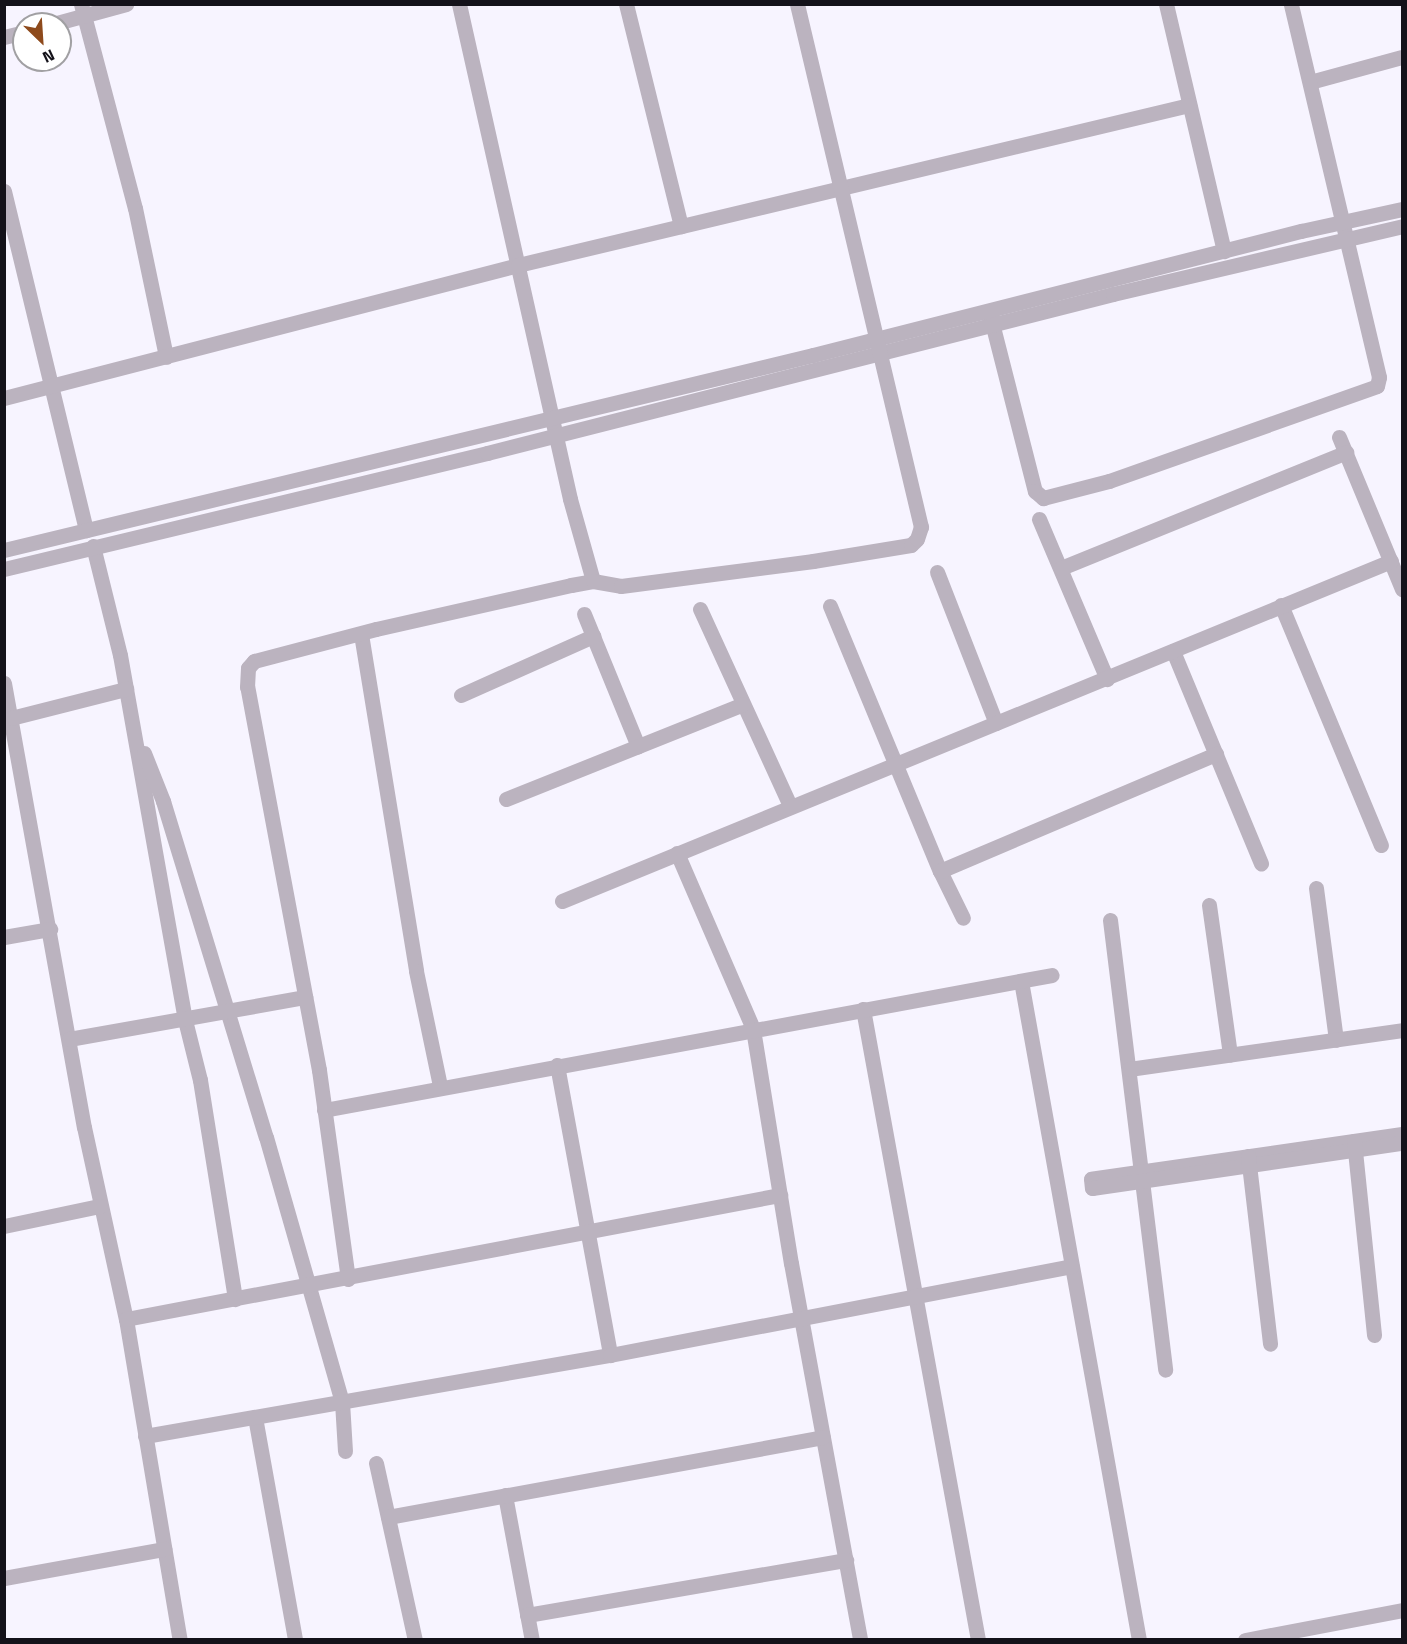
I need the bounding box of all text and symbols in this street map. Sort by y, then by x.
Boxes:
north arrow [12,12,72,72]
text: N [39,43,59,70]

